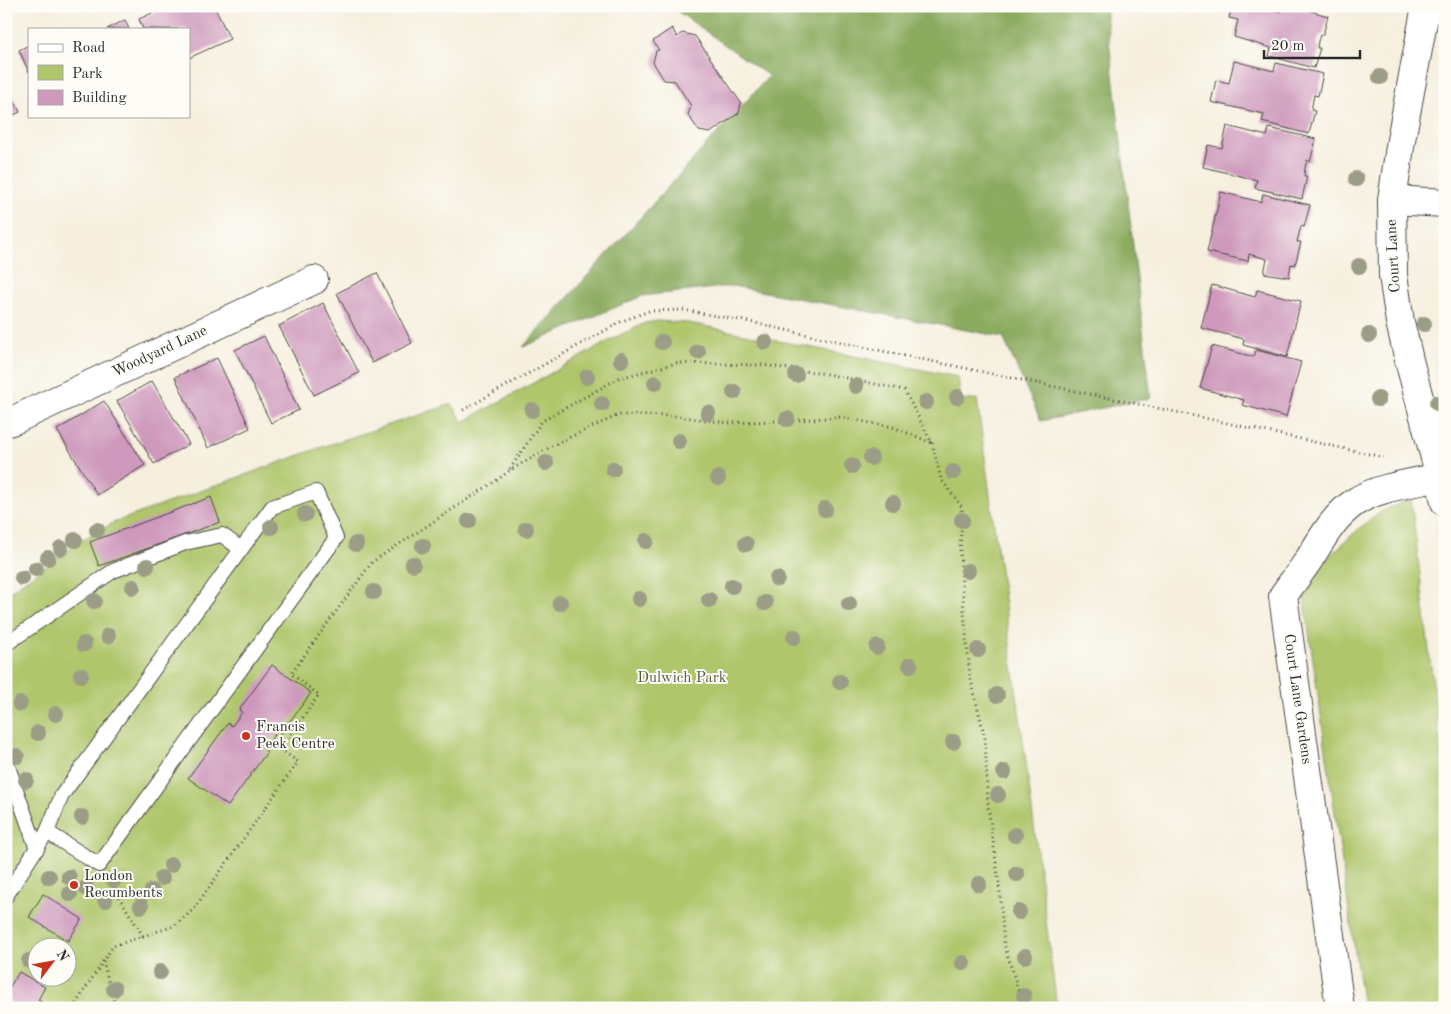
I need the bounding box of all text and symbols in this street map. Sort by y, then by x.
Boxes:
legend [28,28,190,118]
scale bar [1264,28,1360,60]
text: 20 m [1271,39,1305,54]
text: Road [72,41,106,56]
text: Park [72,67,103,82]
text: Building [72,91,127,106]
street label: Court Lane [1385,219,1403,293]
street label: Woodyard Lane [110,323,210,381]
street label: Court Lane Gardens [1280,633,1314,765]
park label: Dulwich Park [637,671,727,686]
place label: Francis Peek Centre [256,720,335,752]
marker: Francis Peek Centre [240,730,252,742]
place label: London Recumbents [84,869,163,901]
marker: London Recumbents [68,879,80,891]
north arrow [28,936,78,986]
text: N [53,947,71,964]

